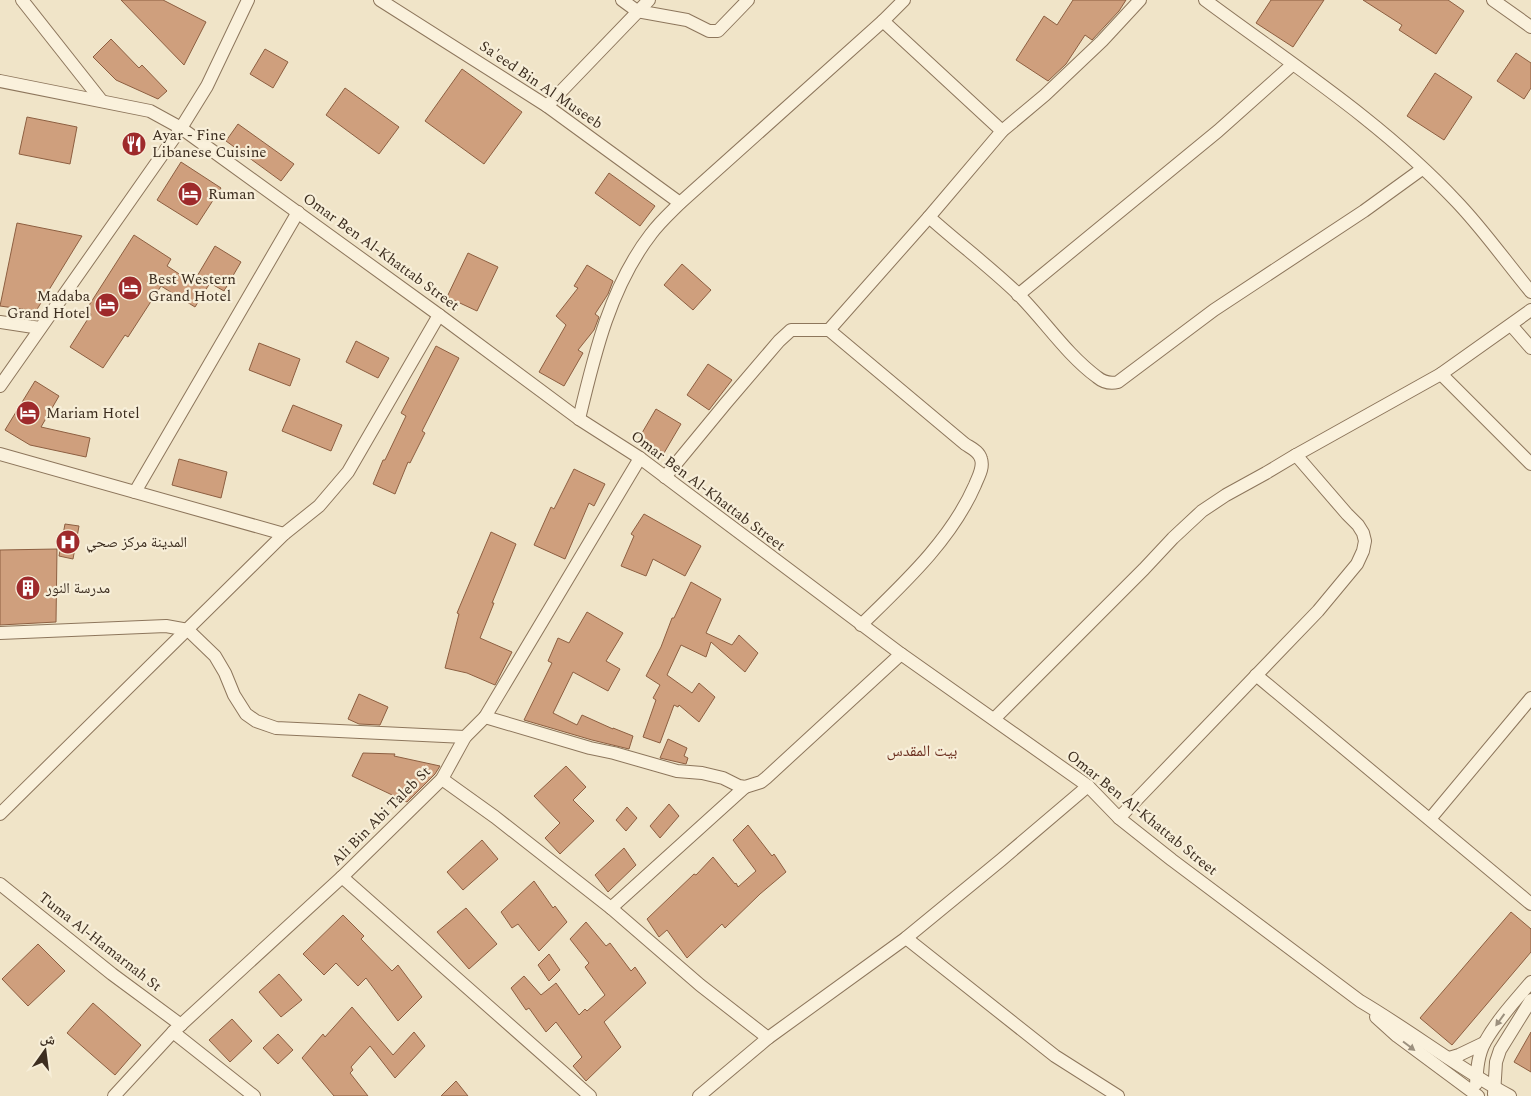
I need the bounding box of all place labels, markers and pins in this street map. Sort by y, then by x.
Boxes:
place label: Ayar - Fine Libanese Cuisine [152,124,267,164]
restaurant icon: Ayar - Fine Libanese Cuisine [121,131,147,157]
hotel icon: Ruman [177,181,203,207]
place label: Ruman [208,183,255,206]
place label: Best Western Grand Hotel [148,268,236,308]
hotel icon: Best Western Grand Hotel [117,275,143,301]
place label: Madaba Grand Hotel [7,285,91,325]
hotel icon: Madaba Grand Hotel [94,292,120,318]
hotel icon: Mariam Hotel [15,400,41,426]
place label: Mariam Hotel [46,402,140,425]
hospital icon: المدينة مركز صحي [55,529,81,555]
place label: المدينة مركز صحي [86,531,187,554]
building icon: مدرسة النور [15,575,41,601]
place label: مدرسة النور [45,577,110,600]

